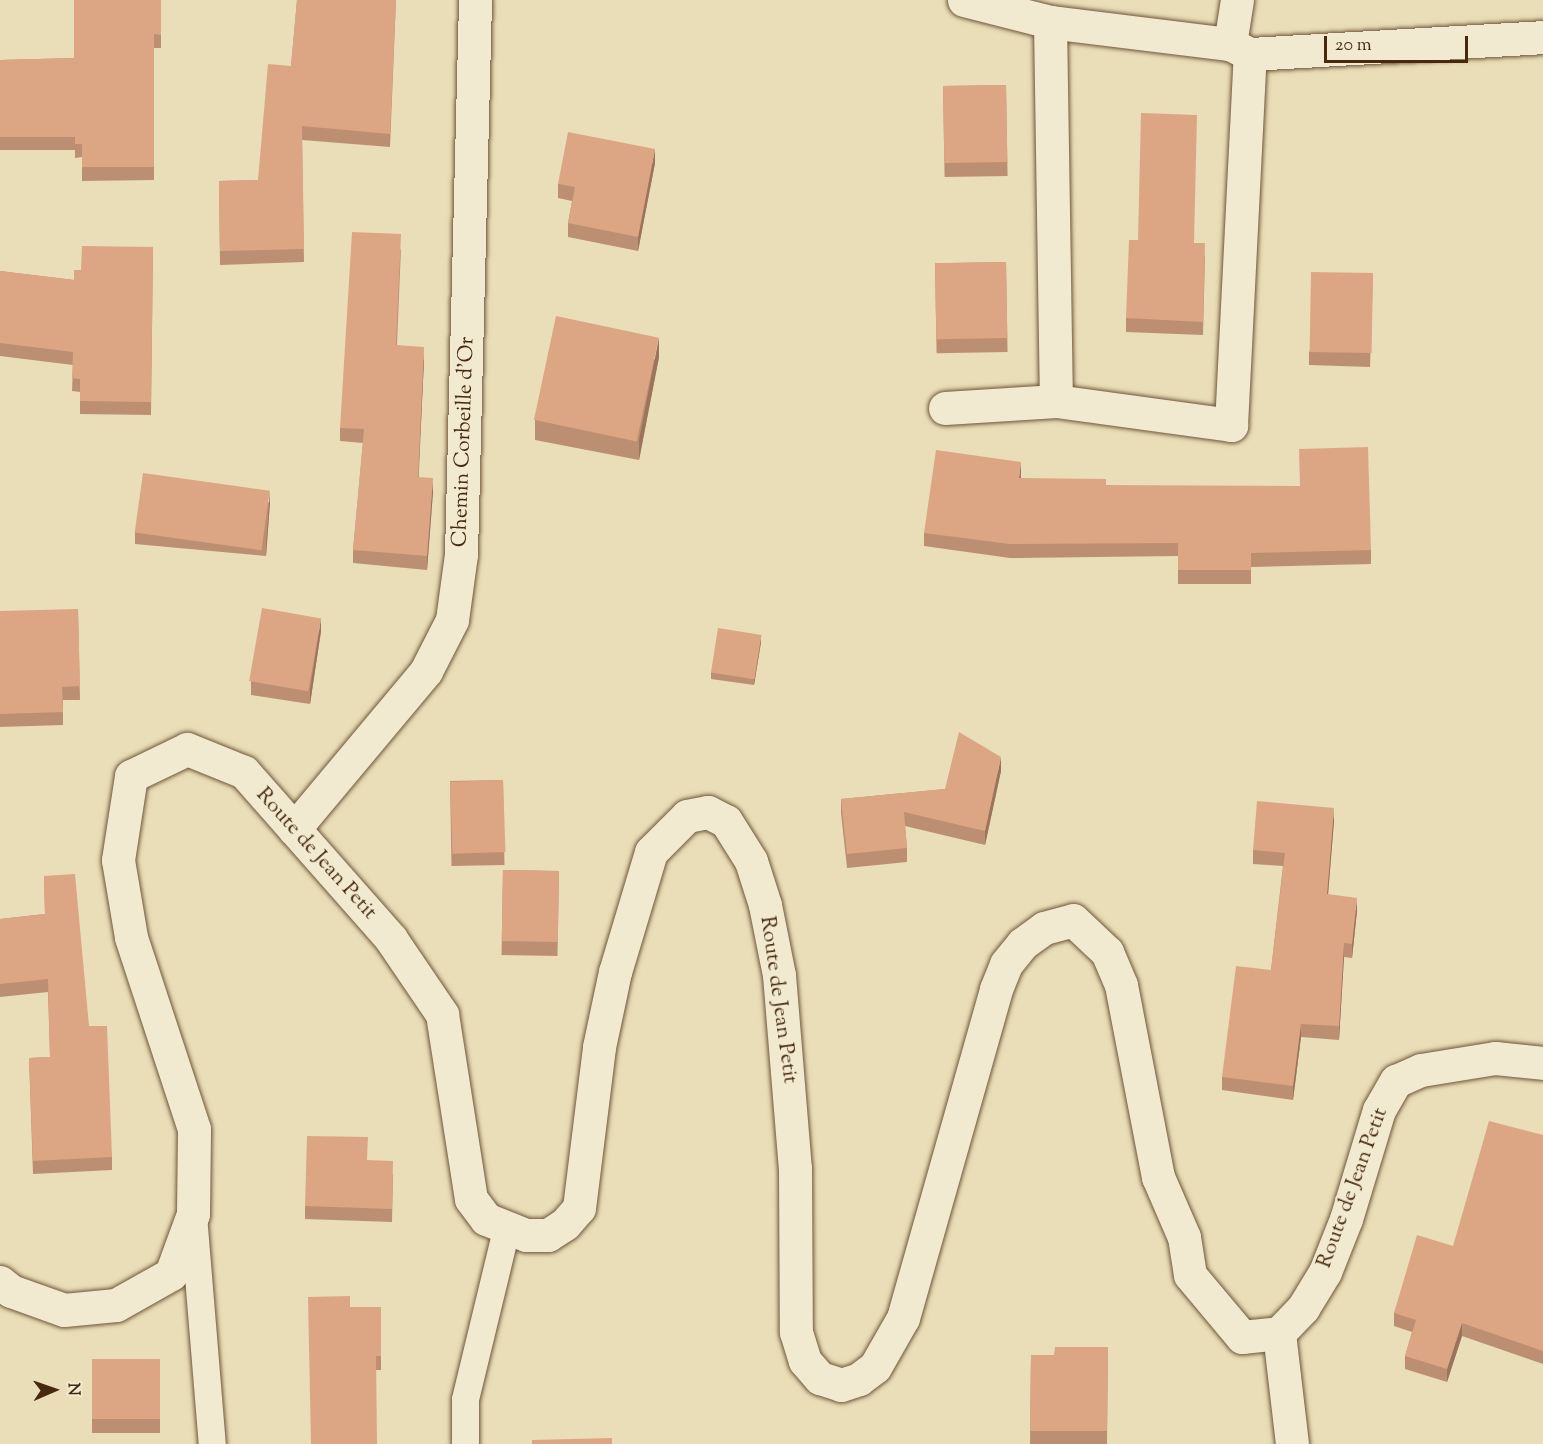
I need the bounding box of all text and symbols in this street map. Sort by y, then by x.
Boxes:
scale bar [1327,24,1471,62]
text: 20 m [1335,33,1372,59]
street label: Chemin Corbeille d'Or [448,336,480,548]
street label: Route de Jean Petit [250,783,382,925]
street label: Route de Jean Petit [754,915,802,1085]
street label: Route de Jean Petit [1312,1104,1394,1272]
north arrow [24,1360,84,1420]
text: N [61,1383,84,1396]

